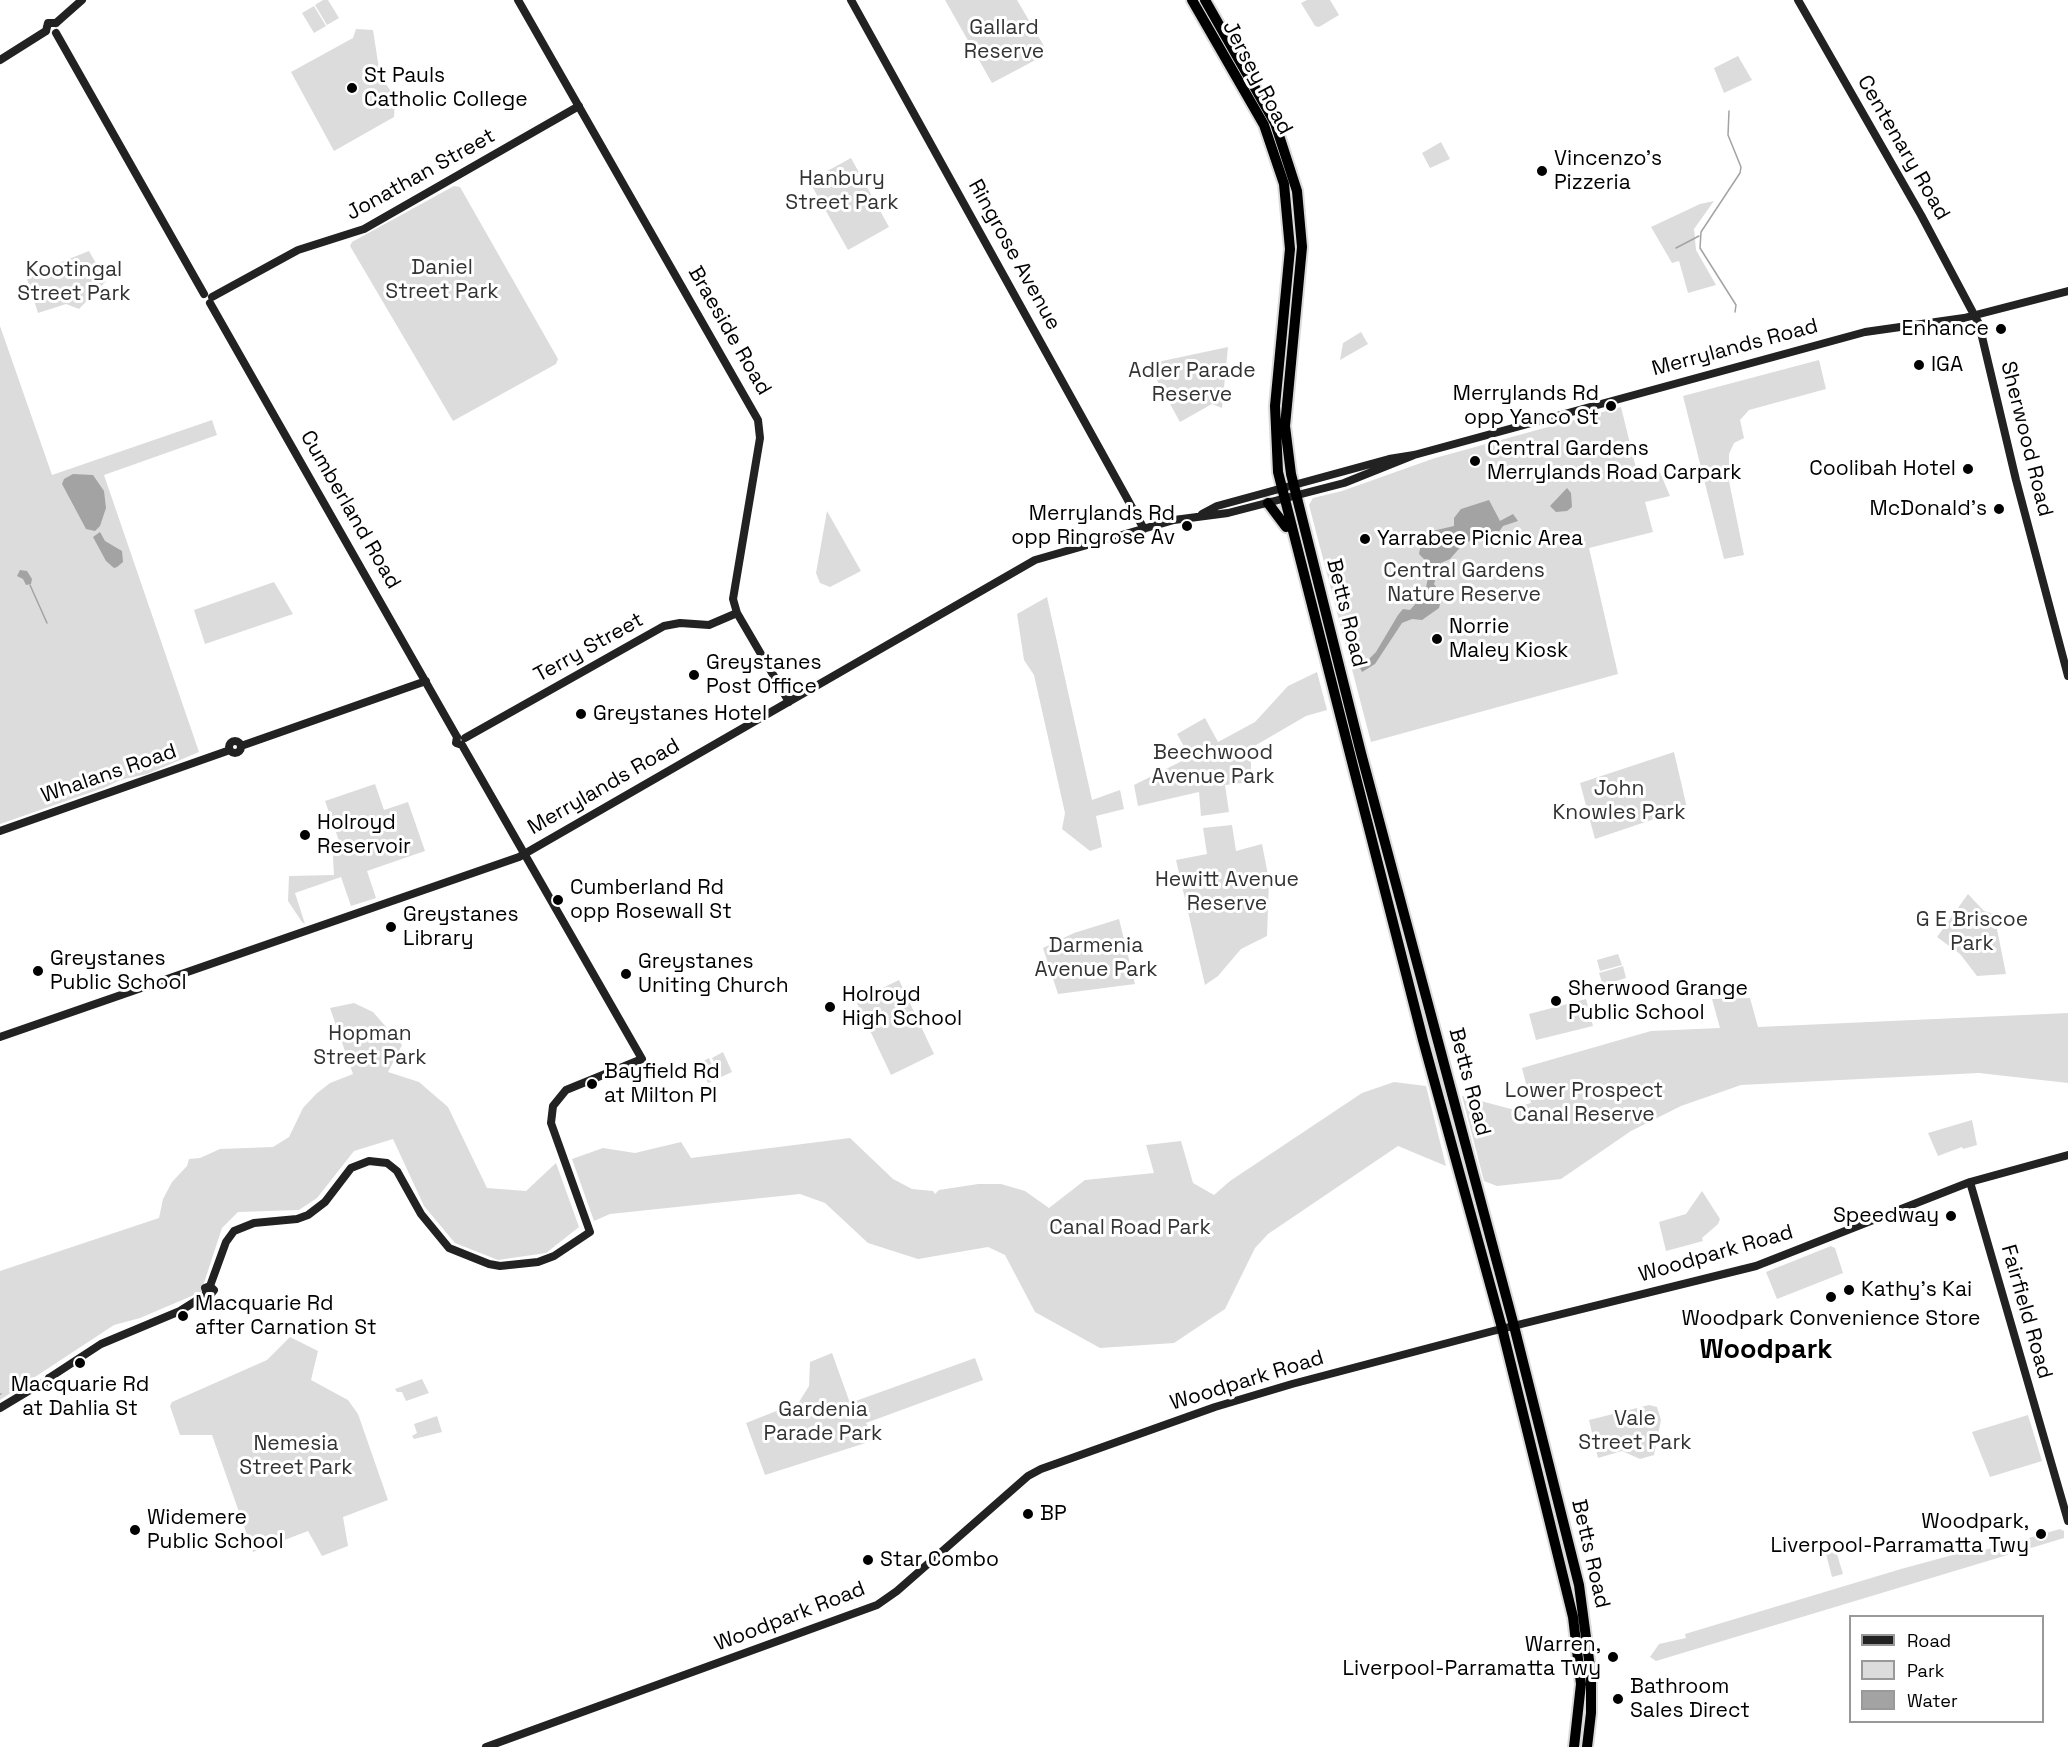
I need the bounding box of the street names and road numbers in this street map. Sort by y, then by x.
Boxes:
street label: Jersey Road [1216,17,1298,139]
street label: Centenary Road [1851,71,1955,225]
street label: Jonathan Street [342,124,500,226]
street label: Ringrose Avenue [962,175,1066,335]
street label: Braeside Road [682,262,776,400]
street label: Merrylands Road [1649,314,1821,382]
street label: Sherwood Road [1995,359,2057,519]
street label: Cumberland Road [294,426,406,594]
street label: Betts Road [1320,556,1372,670]
street label: Terry Street [530,608,648,688]
street label: Merrylands Road [524,733,684,841]
street label: Whalans Road [38,739,180,809]
street label: Betts Road [1442,1025,1496,1139]
street label: Woodpark Road [1636,1220,1796,1288]
street label: Fairfield Road [1995,1242,2057,1382]
street label: Woodpark Road [1167,1346,1327,1416]
street label: Betts Road [1565,1497,1615,1611]
street label: Woodpark Road [711,1577,869,1657]

